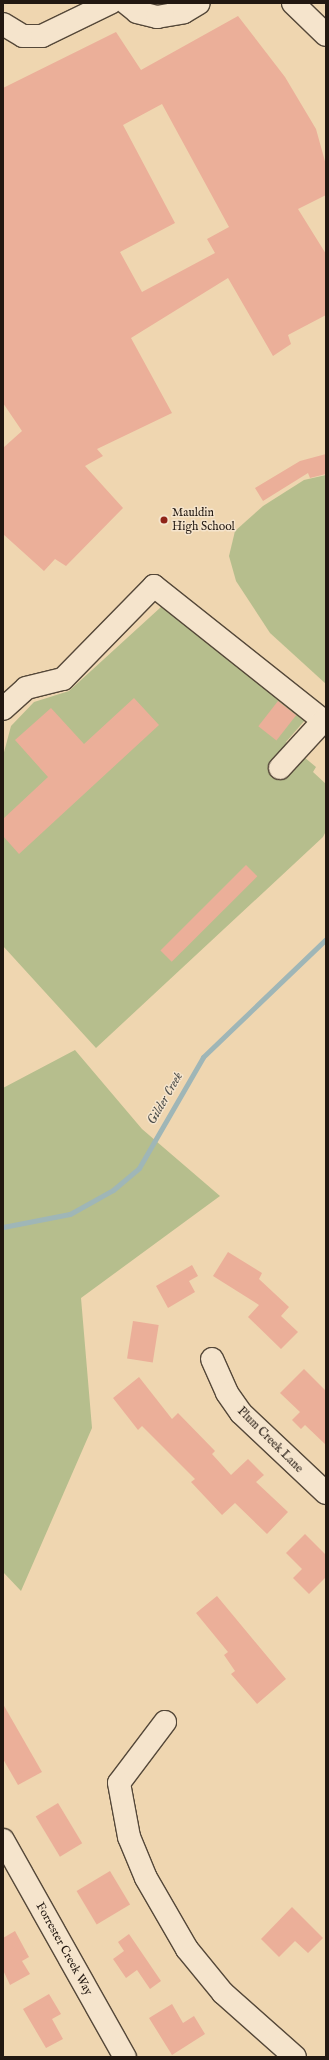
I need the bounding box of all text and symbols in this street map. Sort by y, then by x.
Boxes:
place label: Mauldin High School [172,506,235,534]
marker: Mauldin High School [159,515,169,525]
water label: Gilder Creek [145,1070,187,1128]
street label: Plum Creek Lane [234,1404,306,1476]
street label: Forrester Creek Way [33,1900,95,1998]

